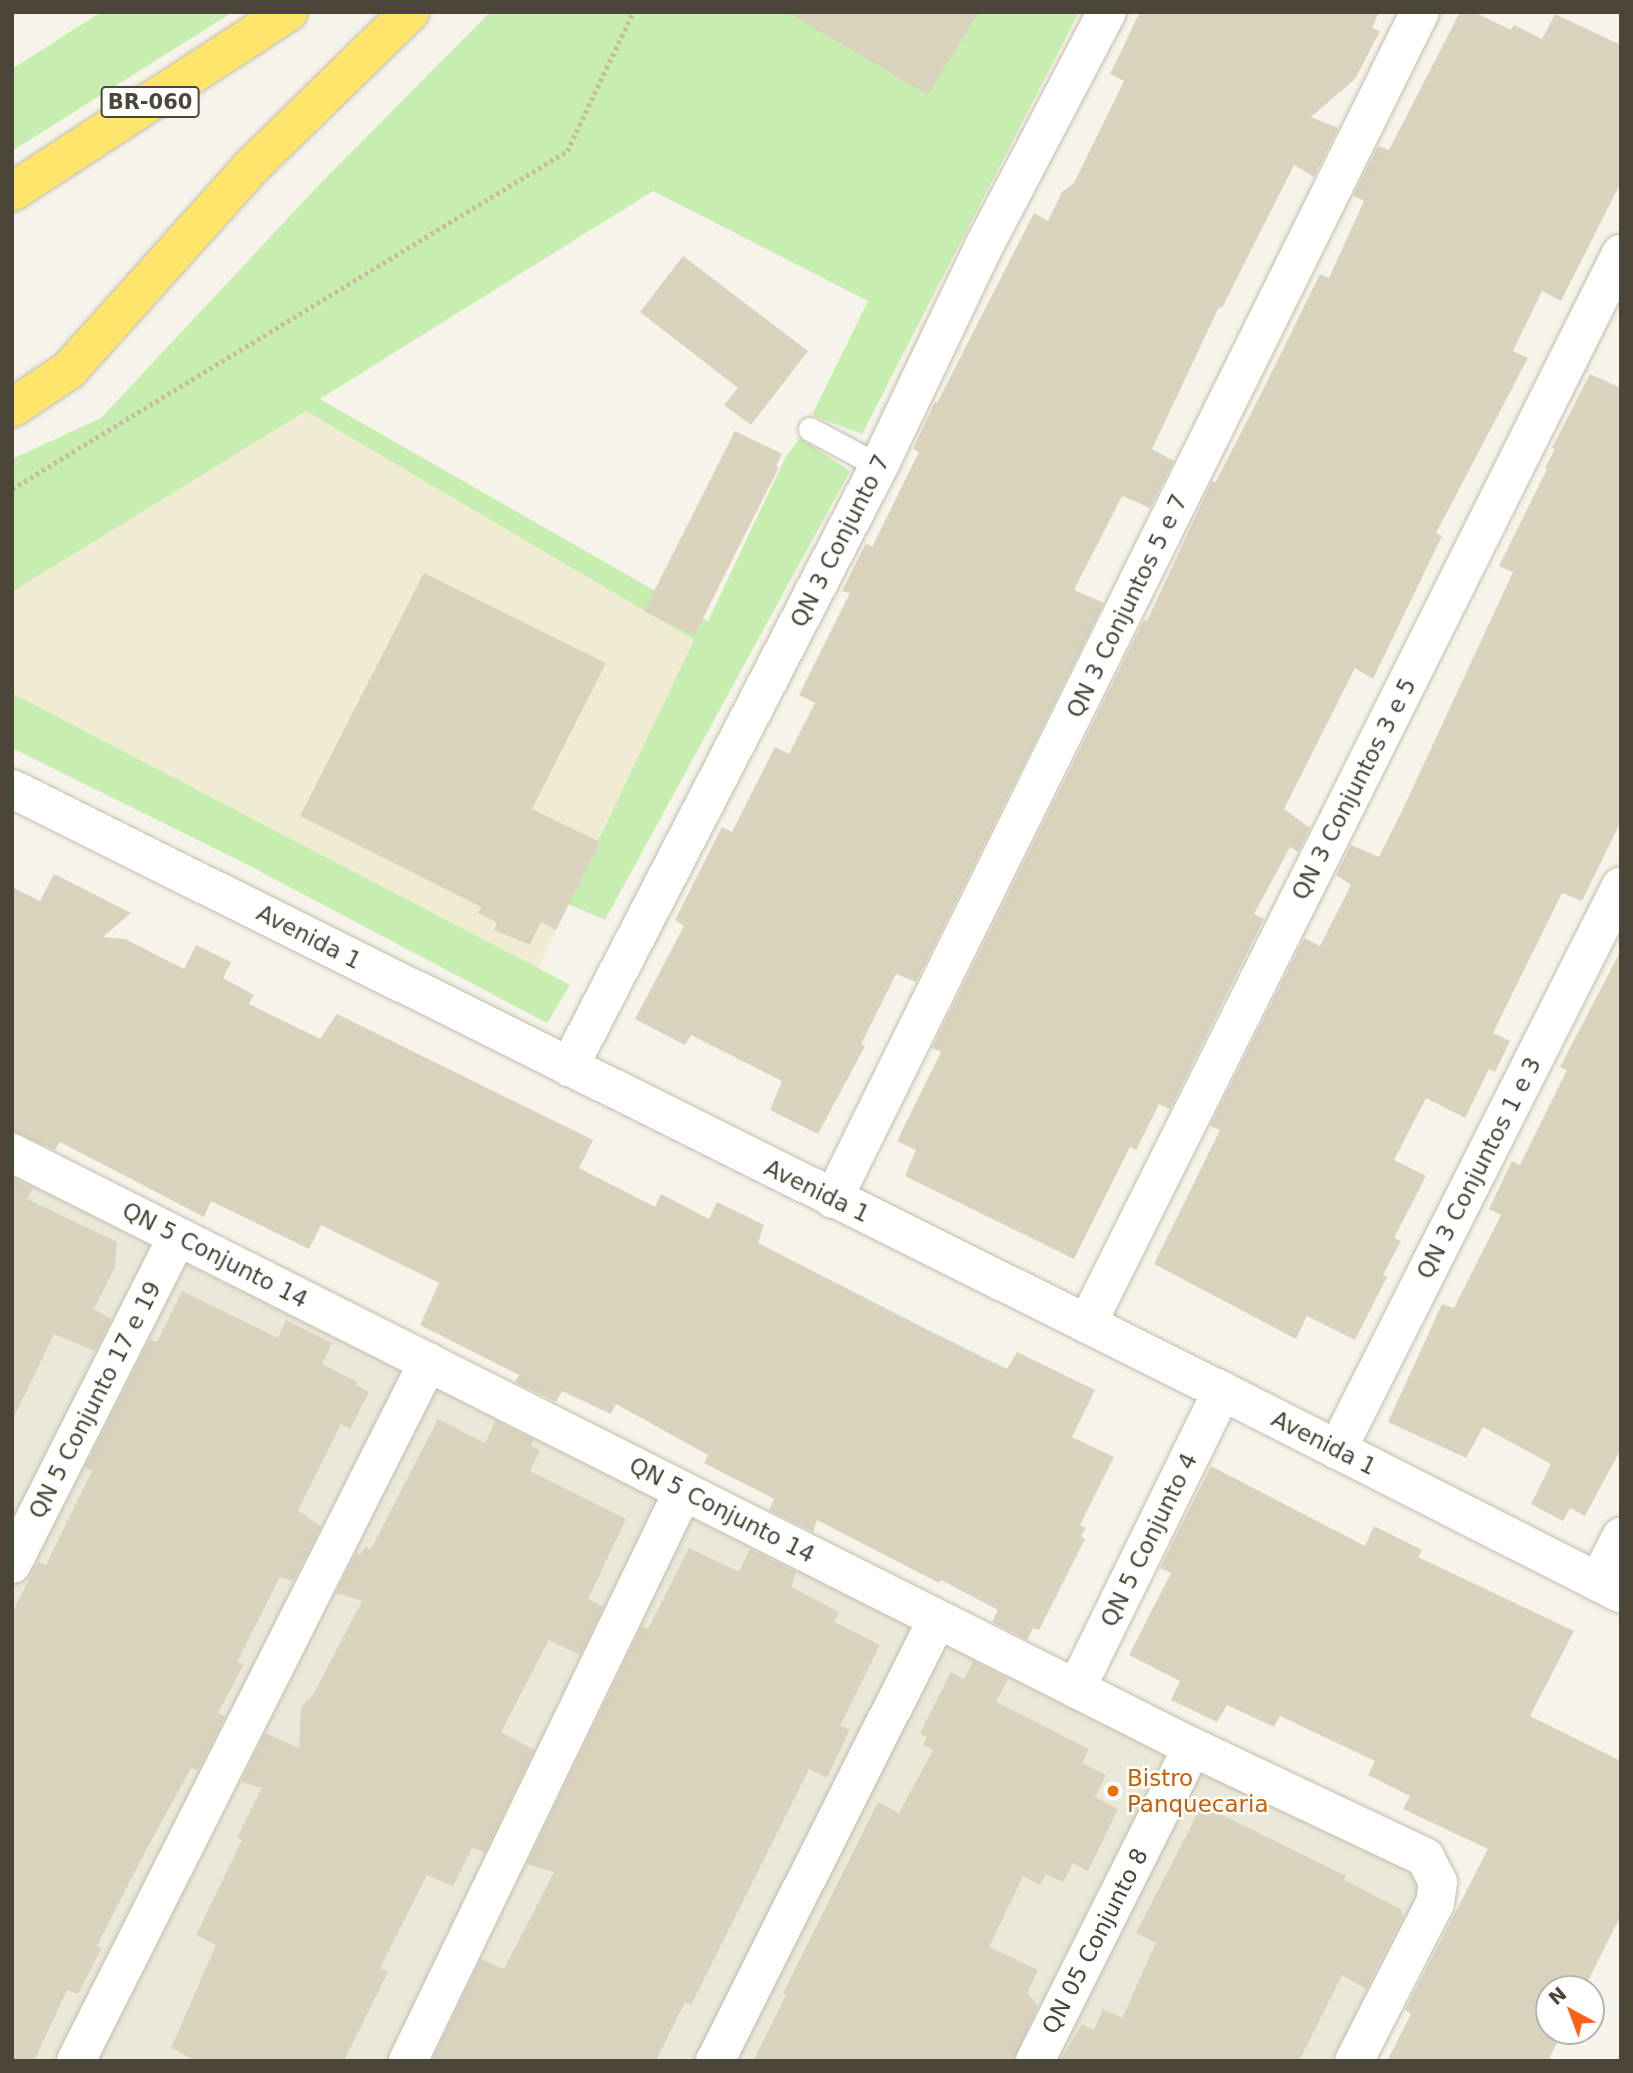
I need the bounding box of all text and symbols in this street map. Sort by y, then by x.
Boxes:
road number: BR-060 [99,84,201,119]
street label: QN 3 Conjunto 7 [785,450,895,632]
street label: QN 3 Conjuntos 5 e 7 [1061,490,1193,722]
street label: QN 3 Conjuntos 3 e 5 [1286,673,1422,905]
street label: Avenida 1 [252,899,366,975]
street label: QN 3 Conjuntos 1 e 3 [1411,1052,1547,1284]
street label: Avenida 1 [760,1154,874,1228]
street label: QN 5 Conjunto 14 [118,1196,312,1314]
street label: QN 5 Conjunto 17 e 19 [23,1277,167,1523]
street label: Avenida 1 [1267,1405,1381,1481]
street label: QN 5 Conjunto 4 [1095,1449,1203,1631]
street label: QN 5 Conjunto 14 [625,1451,819,1569]
place label: Bistro Panquecaria [1127,1764,1269,1818]
marker: Bistro Panquecaria [1105,1783,1121,1799]
street label: QN 05 Conjunto 8 [1036,1844,1154,2038]
north arrow [1535,1975,1605,2045]
text: N [1544,1982,1571,2009]

